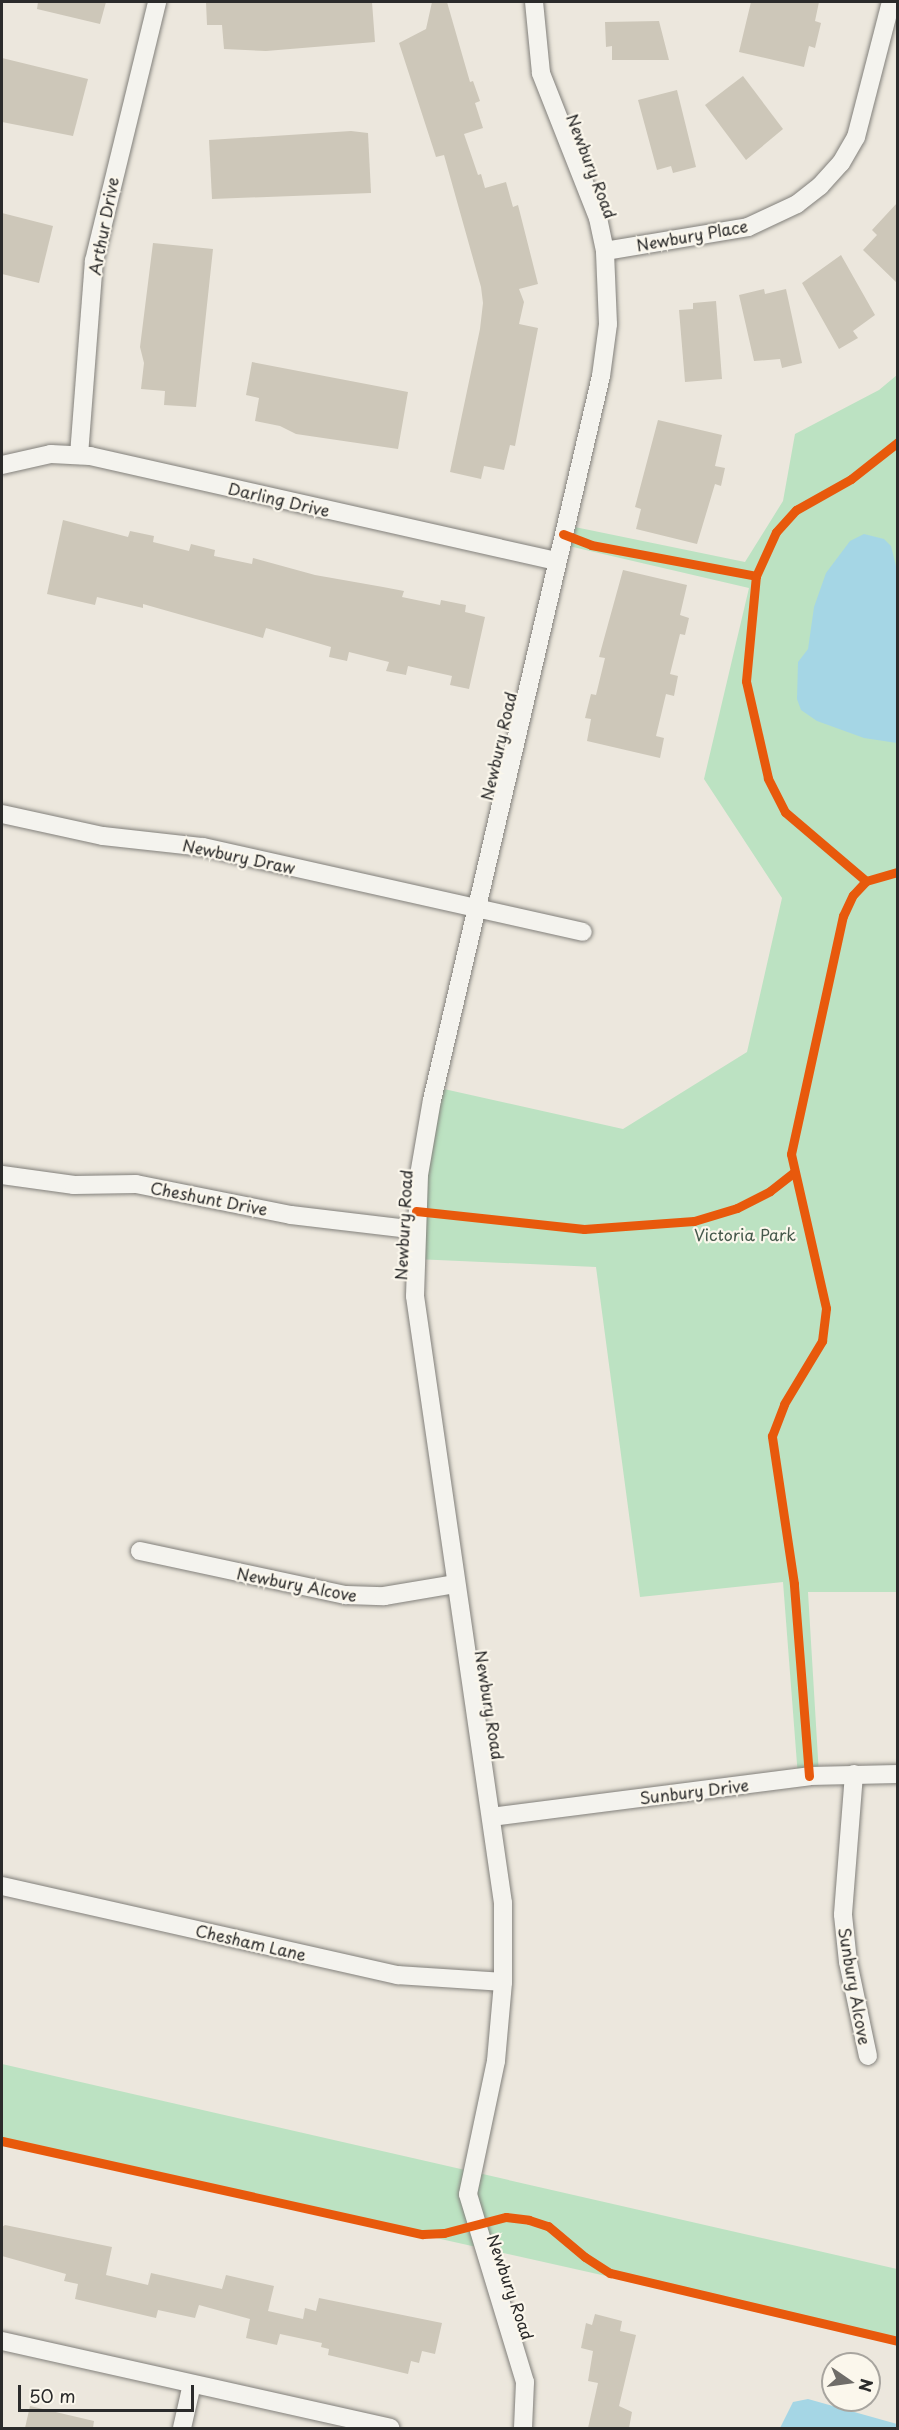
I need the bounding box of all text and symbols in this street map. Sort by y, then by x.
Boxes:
street label: Newbury Road [563,110,621,222]
street label: Arthur Drive [84,175,122,277]
street label: Newbury Place [634,216,750,254]
street label: Darling Drive [227,478,331,520]
street label: Newbury Road [476,689,520,803]
street label: Newbury Draw [180,835,298,877]
street label: Newbury Road [390,1169,416,1281]
street label: Cheshunt Drive [149,1177,269,1219]
park label: Victoria Park [694,1224,796,1244]
street label: Newbury Alcove [235,1563,359,1605]
street label: Newbury Road [472,1648,508,1762]
street label: Sunbury Drive [638,1775,750,1807]
street label: Chesham Lane [194,1920,308,1964]
street label: Sunbury Alcove [835,1925,875,2047]
street label: Newbury Road [484,2231,538,2343]
north arrow [821,2352,881,2412]
scale bar [21,2373,196,2411]
text: N [853,2377,880,2394]
text: 50 m [29,2382,76,2409]

